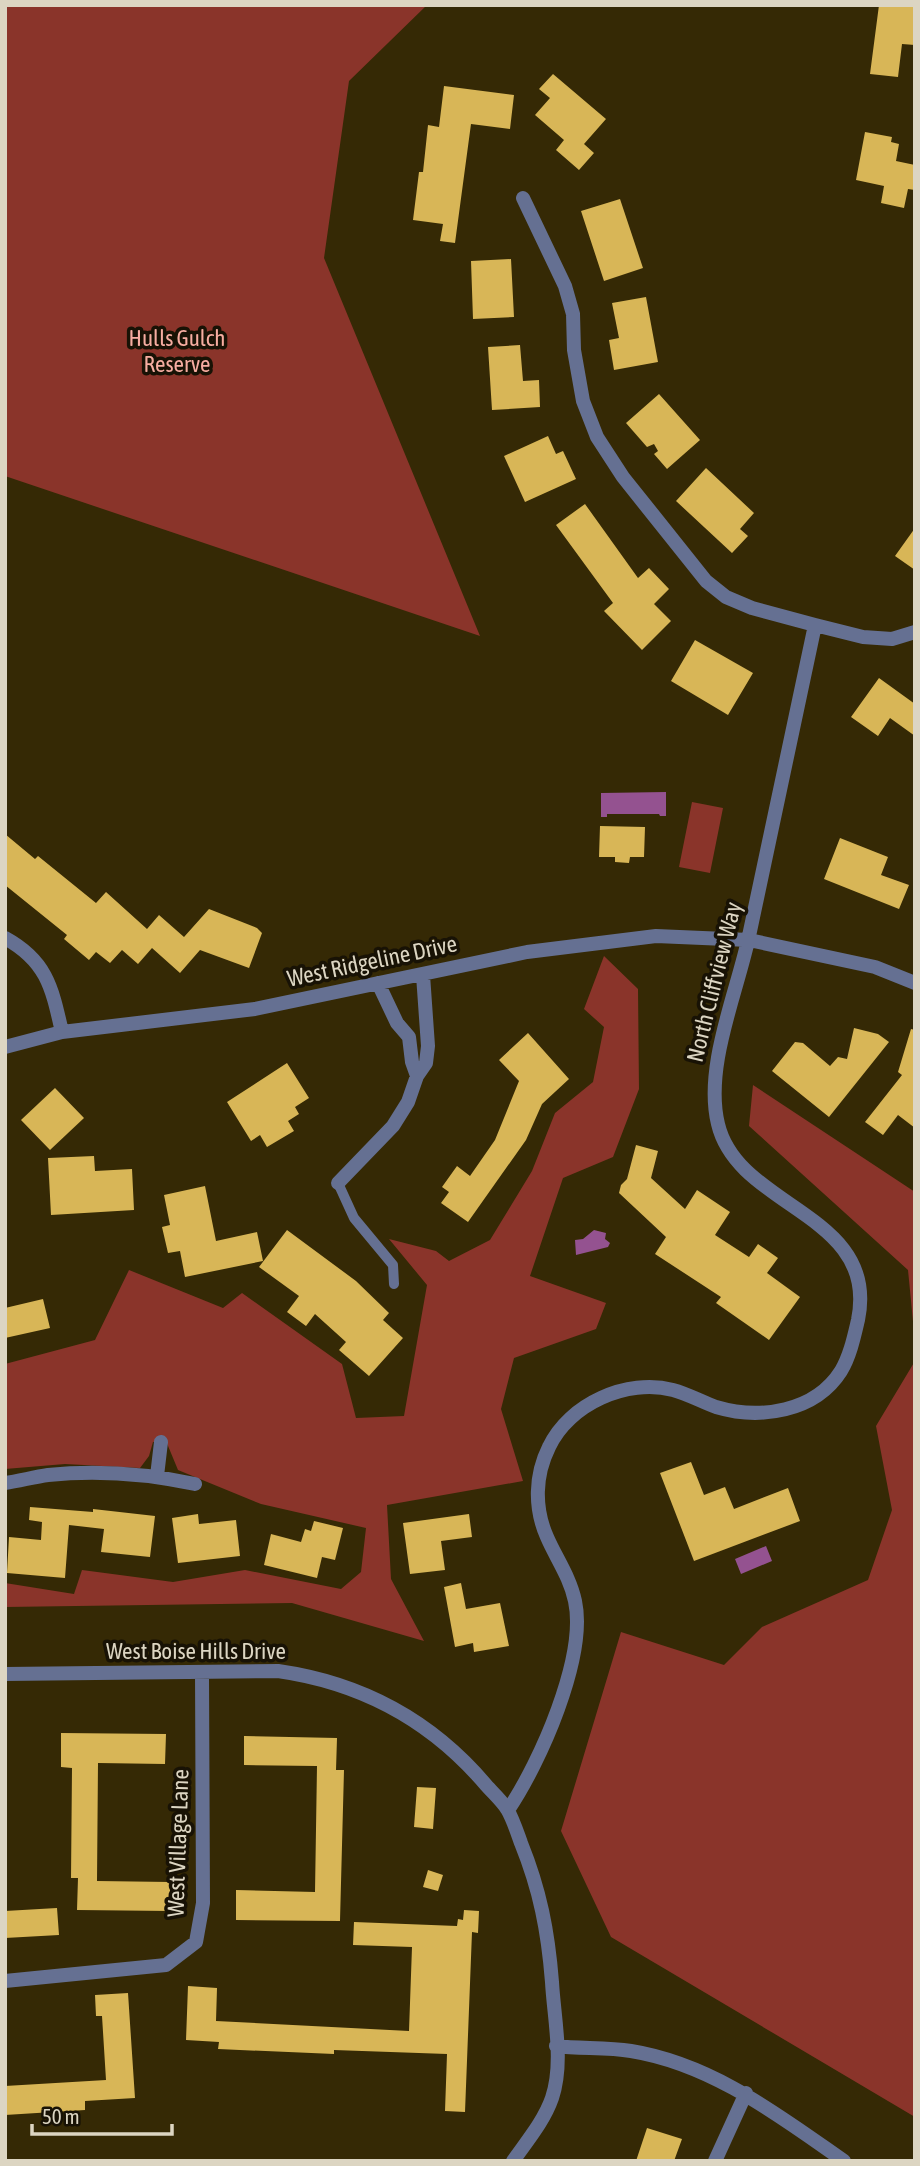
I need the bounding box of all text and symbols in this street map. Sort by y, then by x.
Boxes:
park label: Hulls Gulch Reserve [129,325,225,377]
street label: North Cliffview Way [682,899,746,1065]
street label: West Ridgeline Drive [285,930,459,992]
street label: West Boise Hills Drive [106,1638,286,1664]
street label: West Village Lane [162,1769,194,1917]
scale bar [32,2092,172,2136]
text: 50 m [42,2104,80,2128]

